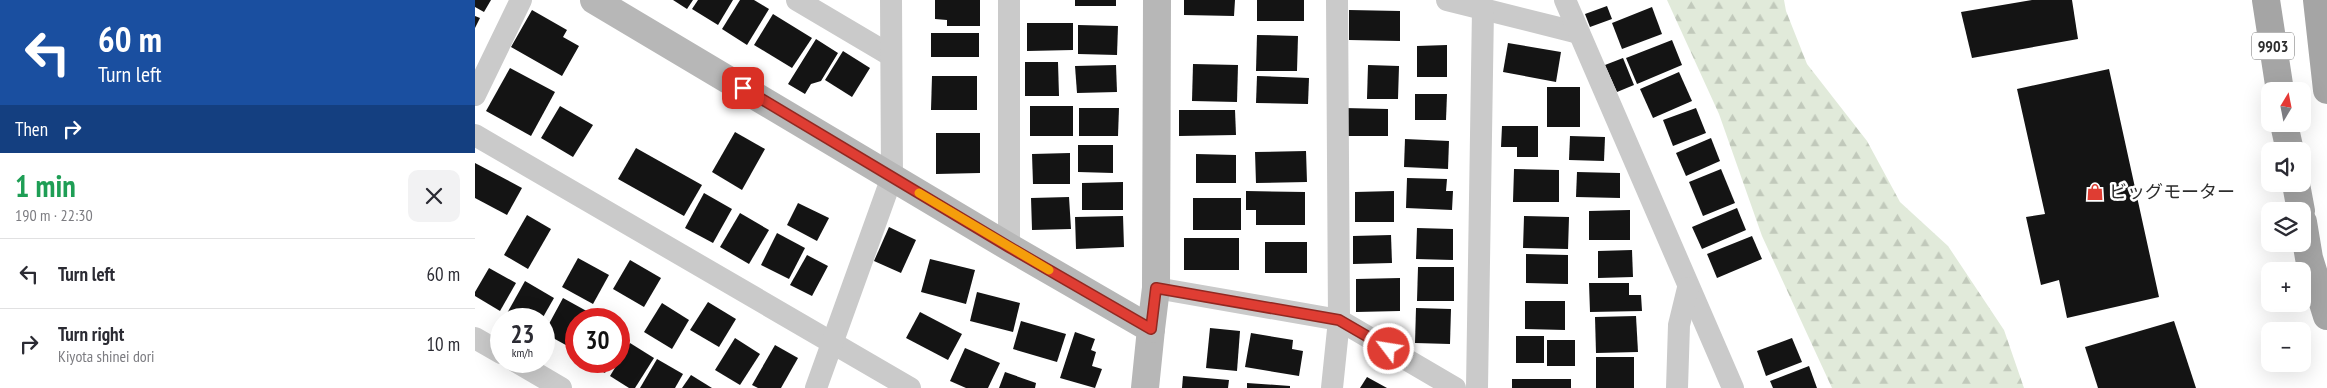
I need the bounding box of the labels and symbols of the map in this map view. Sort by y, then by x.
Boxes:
road number: 9903 [2252,32,2294,59]
pin [722,67,764,109]
north arrow [2261,82,2311,132]
place label: ビッグモーター [2109,180,2235,203]
shop icon: ビッグモーター [2085,182,2105,202]
speed limit sign: 30 [565,308,630,373]
position arrow [1362,322,1414,374]

